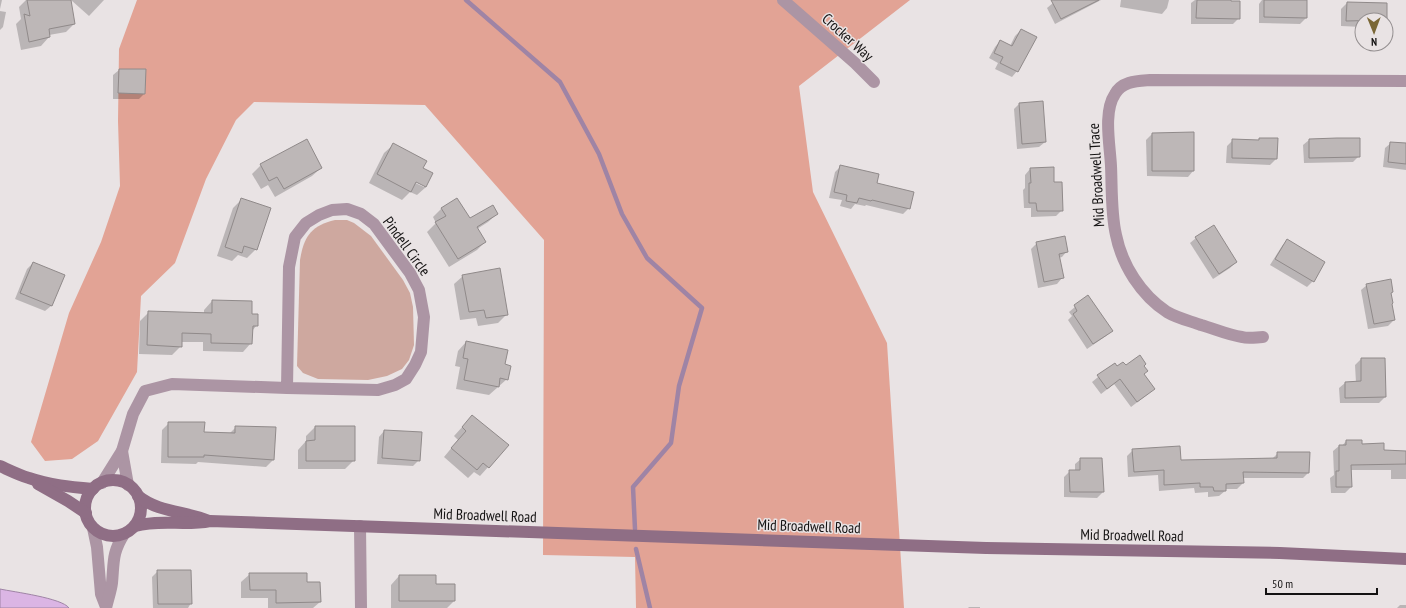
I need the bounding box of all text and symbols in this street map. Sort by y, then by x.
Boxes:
street label: Crocker Way [818,9,878,65]
north arrow [1354,12,1394,52]
text: N [1371,35,1377,49]
street label: Mid Broadwell Trace [1084,122,1108,228]
street label: Pindell Circle [379,213,435,279]
street label: Mid Broadwell Road [433,504,537,526]
street label: Mid Broadwell Road [757,515,861,537]
street label: Mid Broadwell Road [1080,525,1184,545]
scale bar [1266,570,1377,596]
text: 50 m [1272,576,1293,591]

